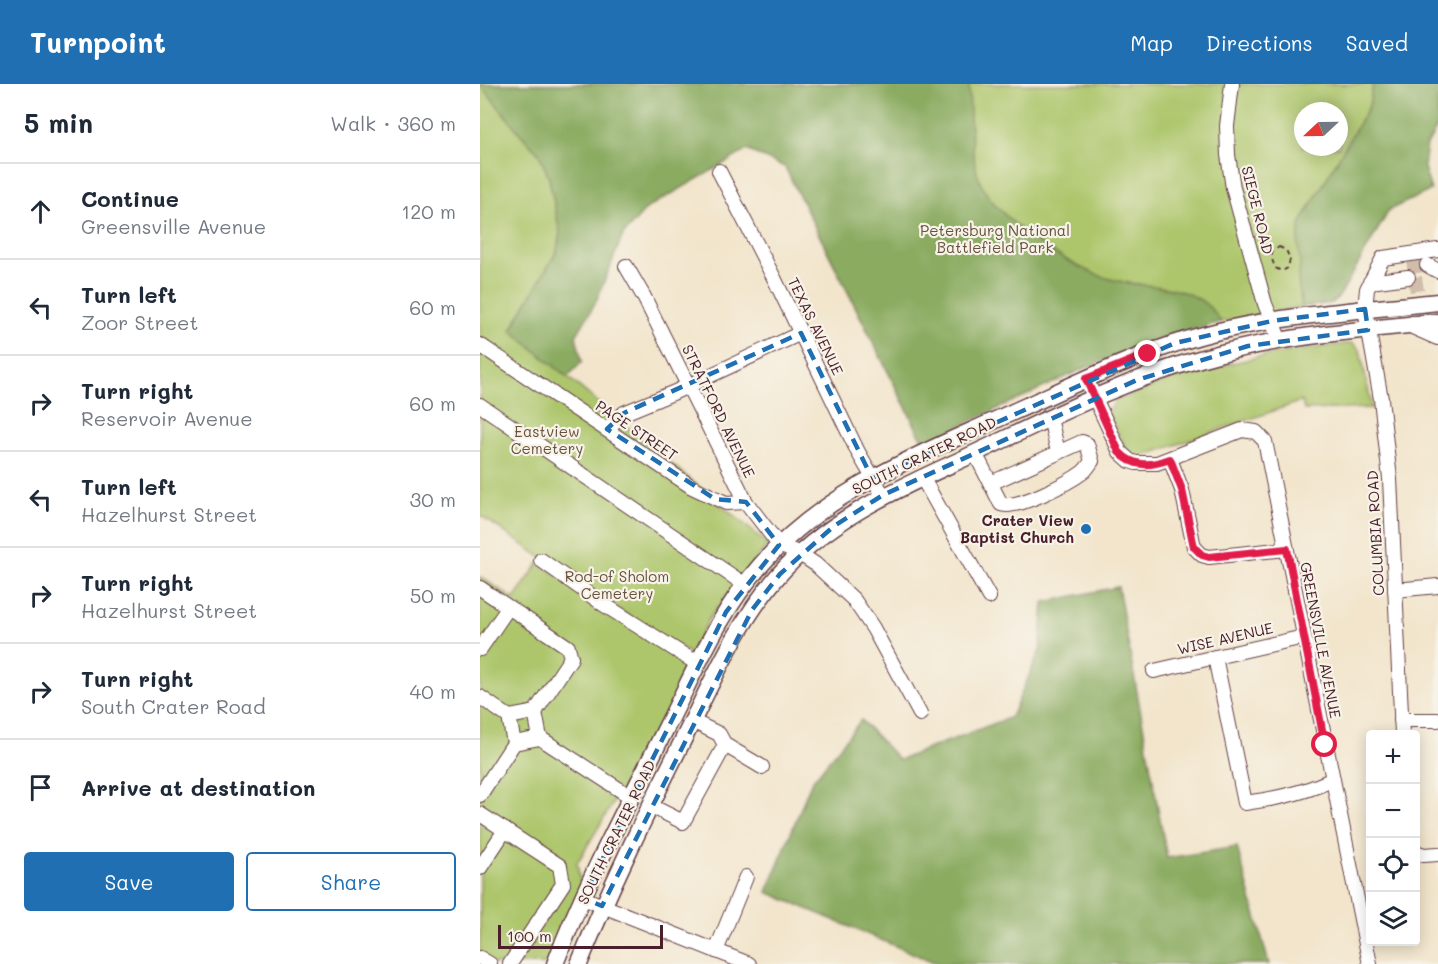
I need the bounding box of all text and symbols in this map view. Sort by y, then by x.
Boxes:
text: Turnpoint [30,24,166,60]
text: Map [1130,29,1173,56]
text: Directions [1206,29,1313,56]
text: Saved [1346,29,1408,56]
north arrow [1294,102,1348,156]
text: 5 min [24,106,93,140]
text: Walk · 360 m [330,110,456,136]
street label: SIEGE ROAD [1237,164,1279,256]
text: Continue [81,184,179,213]
icon: ahead [24,195,57,228]
text: 120 m [401,198,456,224]
text: Greensville Avenue [81,213,266,239]
park label: Petersburg National Battlefield Park [920,220,1070,257]
street label: TEXAS AVENUE [784,274,849,379]
text: Turn left [81,280,177,309]
icon: left [24,291,57,324]
text: 60 m [409,294,456,320]
text: Zoor Street [81,309,198,335]
route end [1134,340,1160,366]
street label: STRATFORD AVENUE [678,341,760,481]
text: Turn right [81,376,193,405]
icon: right [24,387,57,420]
text: 60 m [409,390,456,416]
street label: PAGE STREET [592,395,682,465]
text: Reservoir Avenue [81,405,253,431]
street label: SOUTH CRATER ROAD [848,411,1000,499]
park label: Eastview Cemetery [511,421,583,458]
street label: COLUMBIA ROAD [1362,470,1388,596]
text: Turn left [81,472,177,501]
icon: left [24,483,57,516]
text: 30 m [410,486,456,512]
text: Hazelhurst Street [81,501,257,527]
place label: Crater View Baptist Church [960,510,1074,547]
marker: Crater View Baptist Church [1079,522,1093,536]
street label: GREENSVILLE AVENUE [1296,560,1346,720]
park label: Rod-of Sholom Cemetery [565,566,669,603]
text: Turn right [81,568,193,597]
icon: right [24,579,57,612]
text: 50 m [410,582,456,608]
text: Hazelhurst Street [81,597,257,623]
street label: WISE AVENUE [1175,617,1275,659]
text: Turn right [81,664,193,693]
icon: right [24,675,57,708]
text: 40 m [410,678,456,704]
text: South Crater Road [81,693,266,719]
map controls [1366,730,1420,946]
button: + [1366,730,1420,784]
route start [1311,731,1337,757]
street label: SOUTH CRATER ROAD [572,756,660,908]
icon: arrive [24,771,57,804]
text: Arrive at destination [81,773,316,802]
button: − [1366,784,1420,838]
button: locate [1366,838,1420,892]
button: Save [24,852,234,911]
button: Share [246,852,456,911]
button: layers [1366,892,1420,946]
scale bar [498,922,663,950]
text: 100 m [507,925,552,946]

